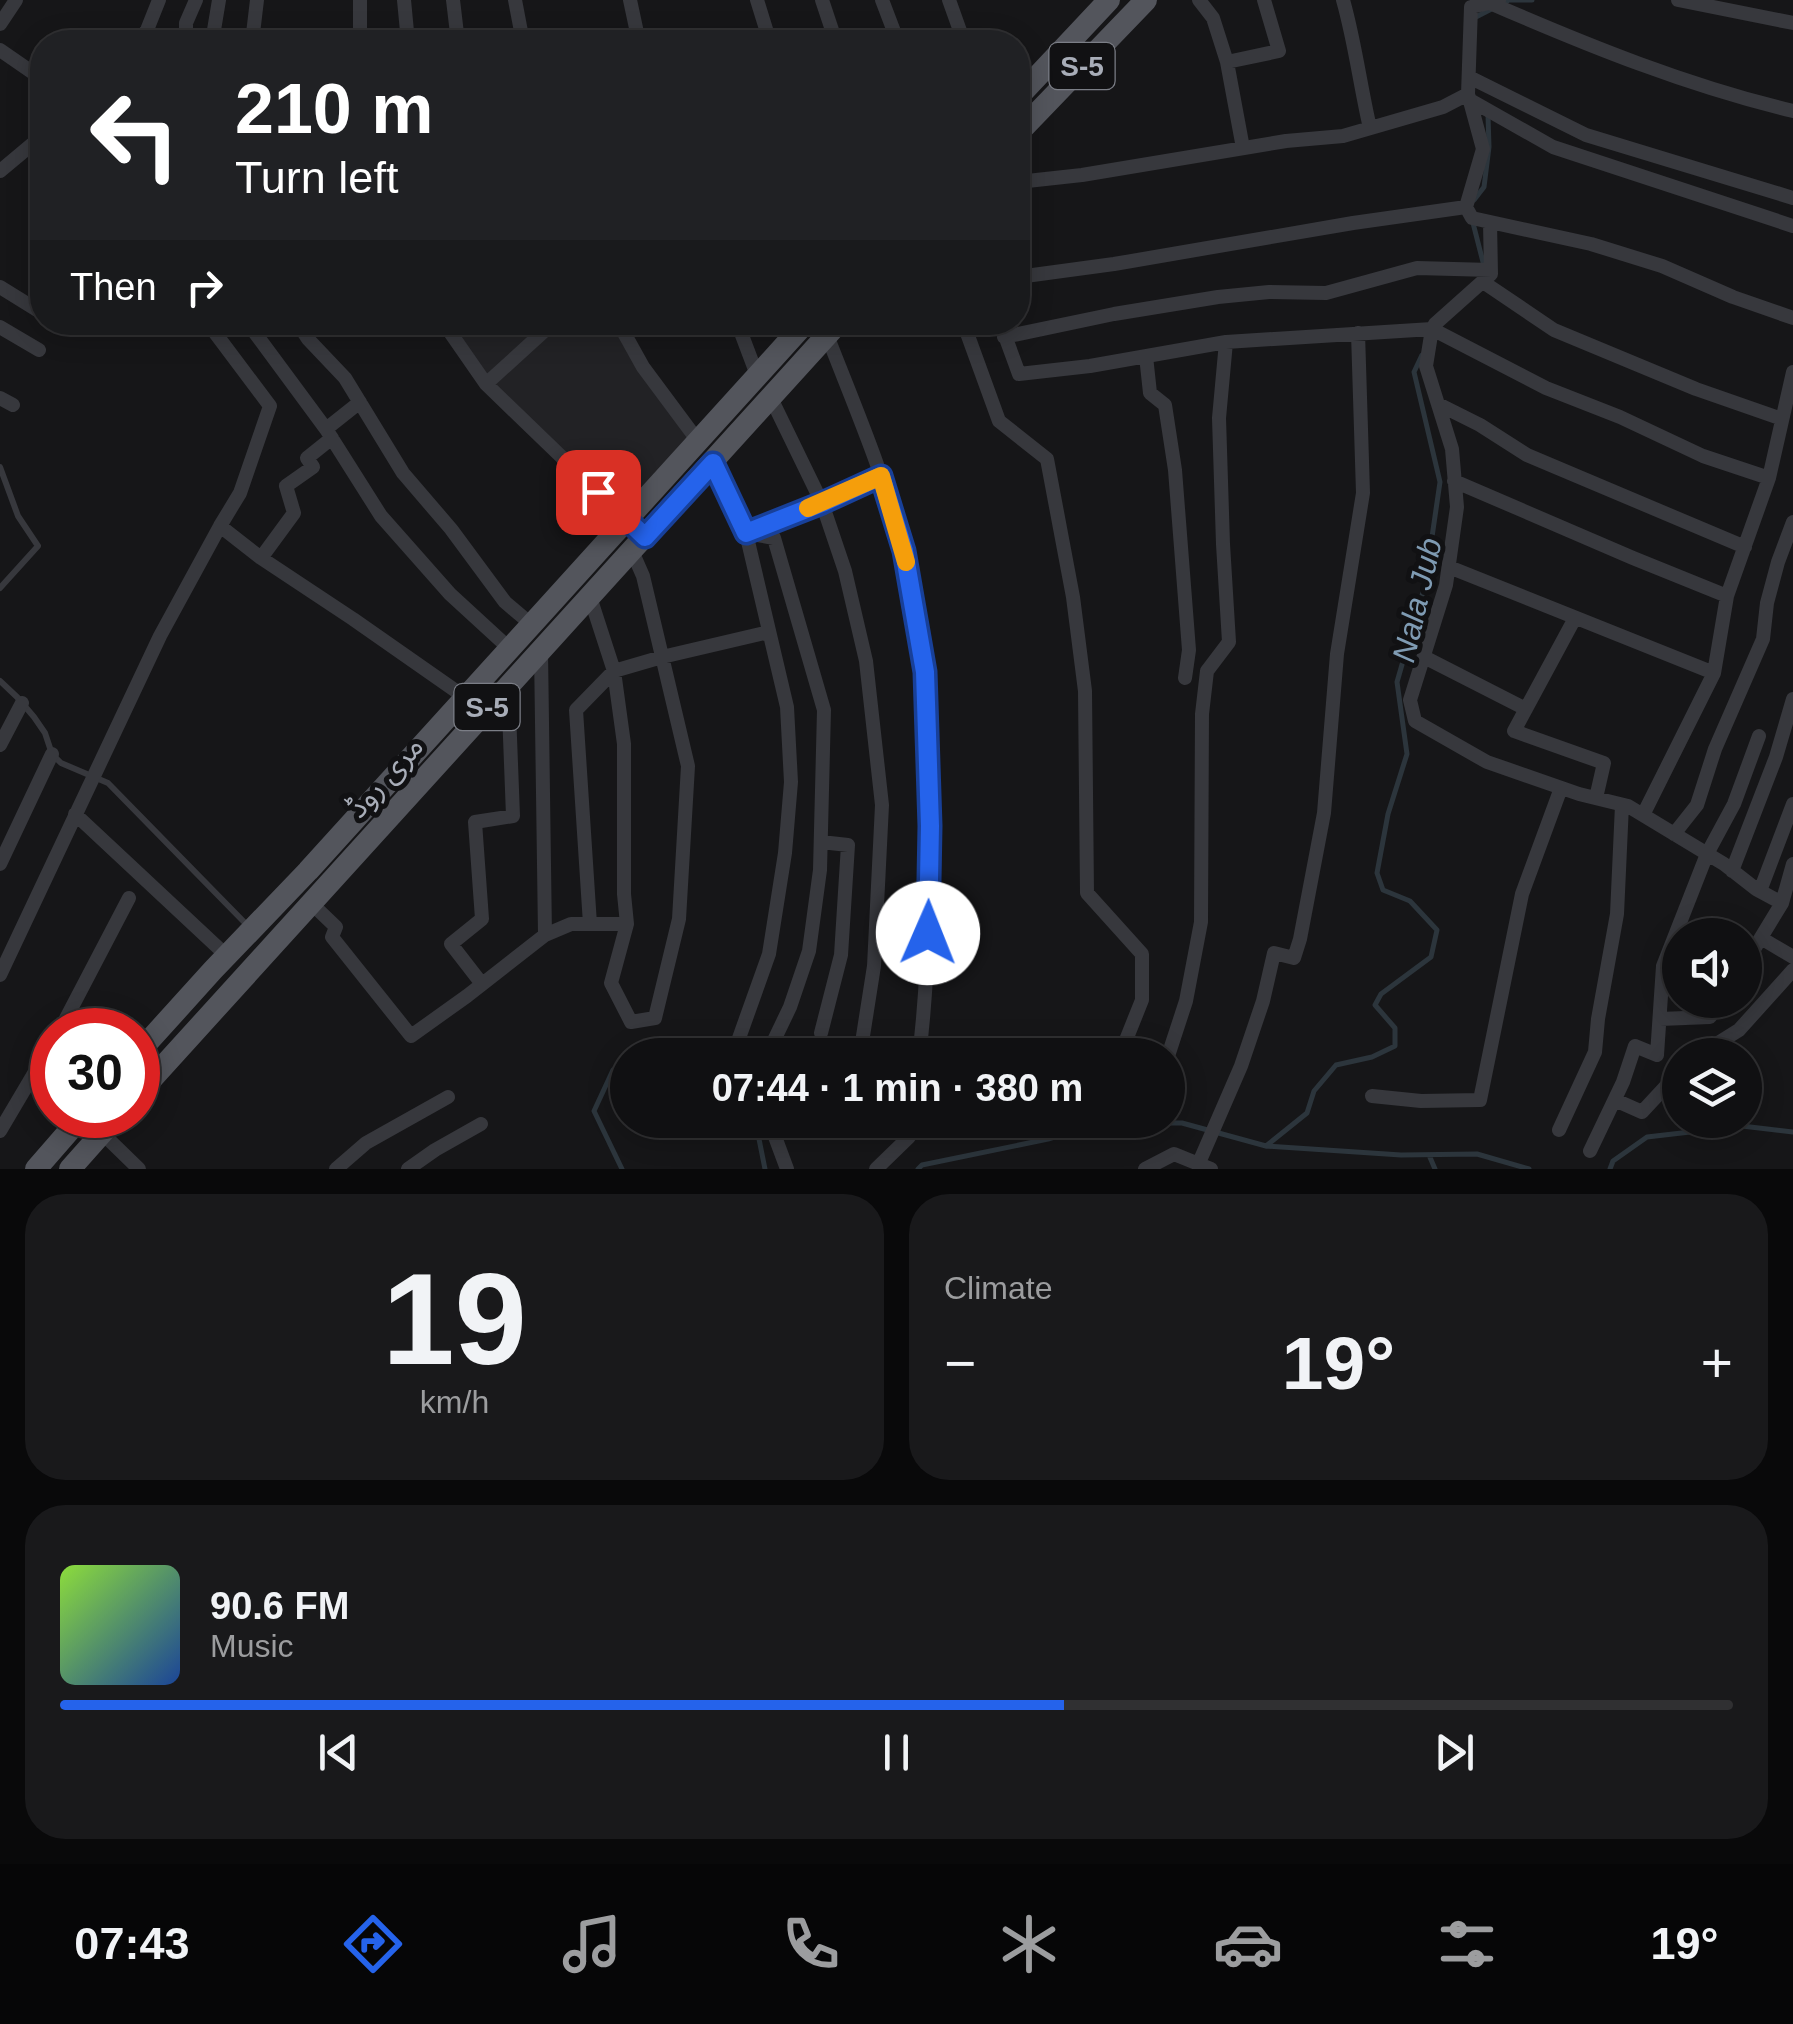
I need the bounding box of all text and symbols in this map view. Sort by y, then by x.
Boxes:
road number: S-5 [1050,43,1114,89]
icon: left [70,70,200,200]
text: 210 m [235,70,433,148]
text: Turn left [235,152,398,203]
icon: right [177,260,232,315]
text: Then [70,266,157,308]
pin [556,450,641,535]
icon: arrive [571,465,626,520]
water label: Nala Jub [1385,534,1449,666]
road number: S-5 [454,684,520,730]
street label: مری روڈ [340,729,430,825]
position arrow [876,881,980,985]
map controls [1662,918,1762,1138]
button: sound [1662,918,1762,1018]
speed limit sign: 30 [30,1008,160,1138]
button: layers [1662,1038,1762,1138]
text: 07:44 · 1 min · 380 m [712,1067,1083,1109]
text: 19 [382,1246,527,1392]
text: Climate [944,1270,1052,1306]
text: 19° [1282,1321,1395,1405]
text: − [944,1332,976,1394]
text: + [1701,1332,1733,1394]
text: km/h [420,1384,489,1420]
text: 90.6 FM [210,1585,349,1627]
text: Music [210,1628,294,1664]
icon: previous [311,1725,366,1780]
icon: pause [869,1725,924,1780]
icon: next [1427,1725,1482,1780]
icon: directions [338,1909,408,1979]
icon: music [557,1909,627,1979]
icon: phone [776,1909,846,1979]
icon: climate [994,1909,1064,1979]
icon: car [1213,1909,1283,1979]
icon: filters [1432,1909,1502,1979]
text: 07:43 [74,1918,189,1969]
text: 19° [1650,1918,1719,1969]

